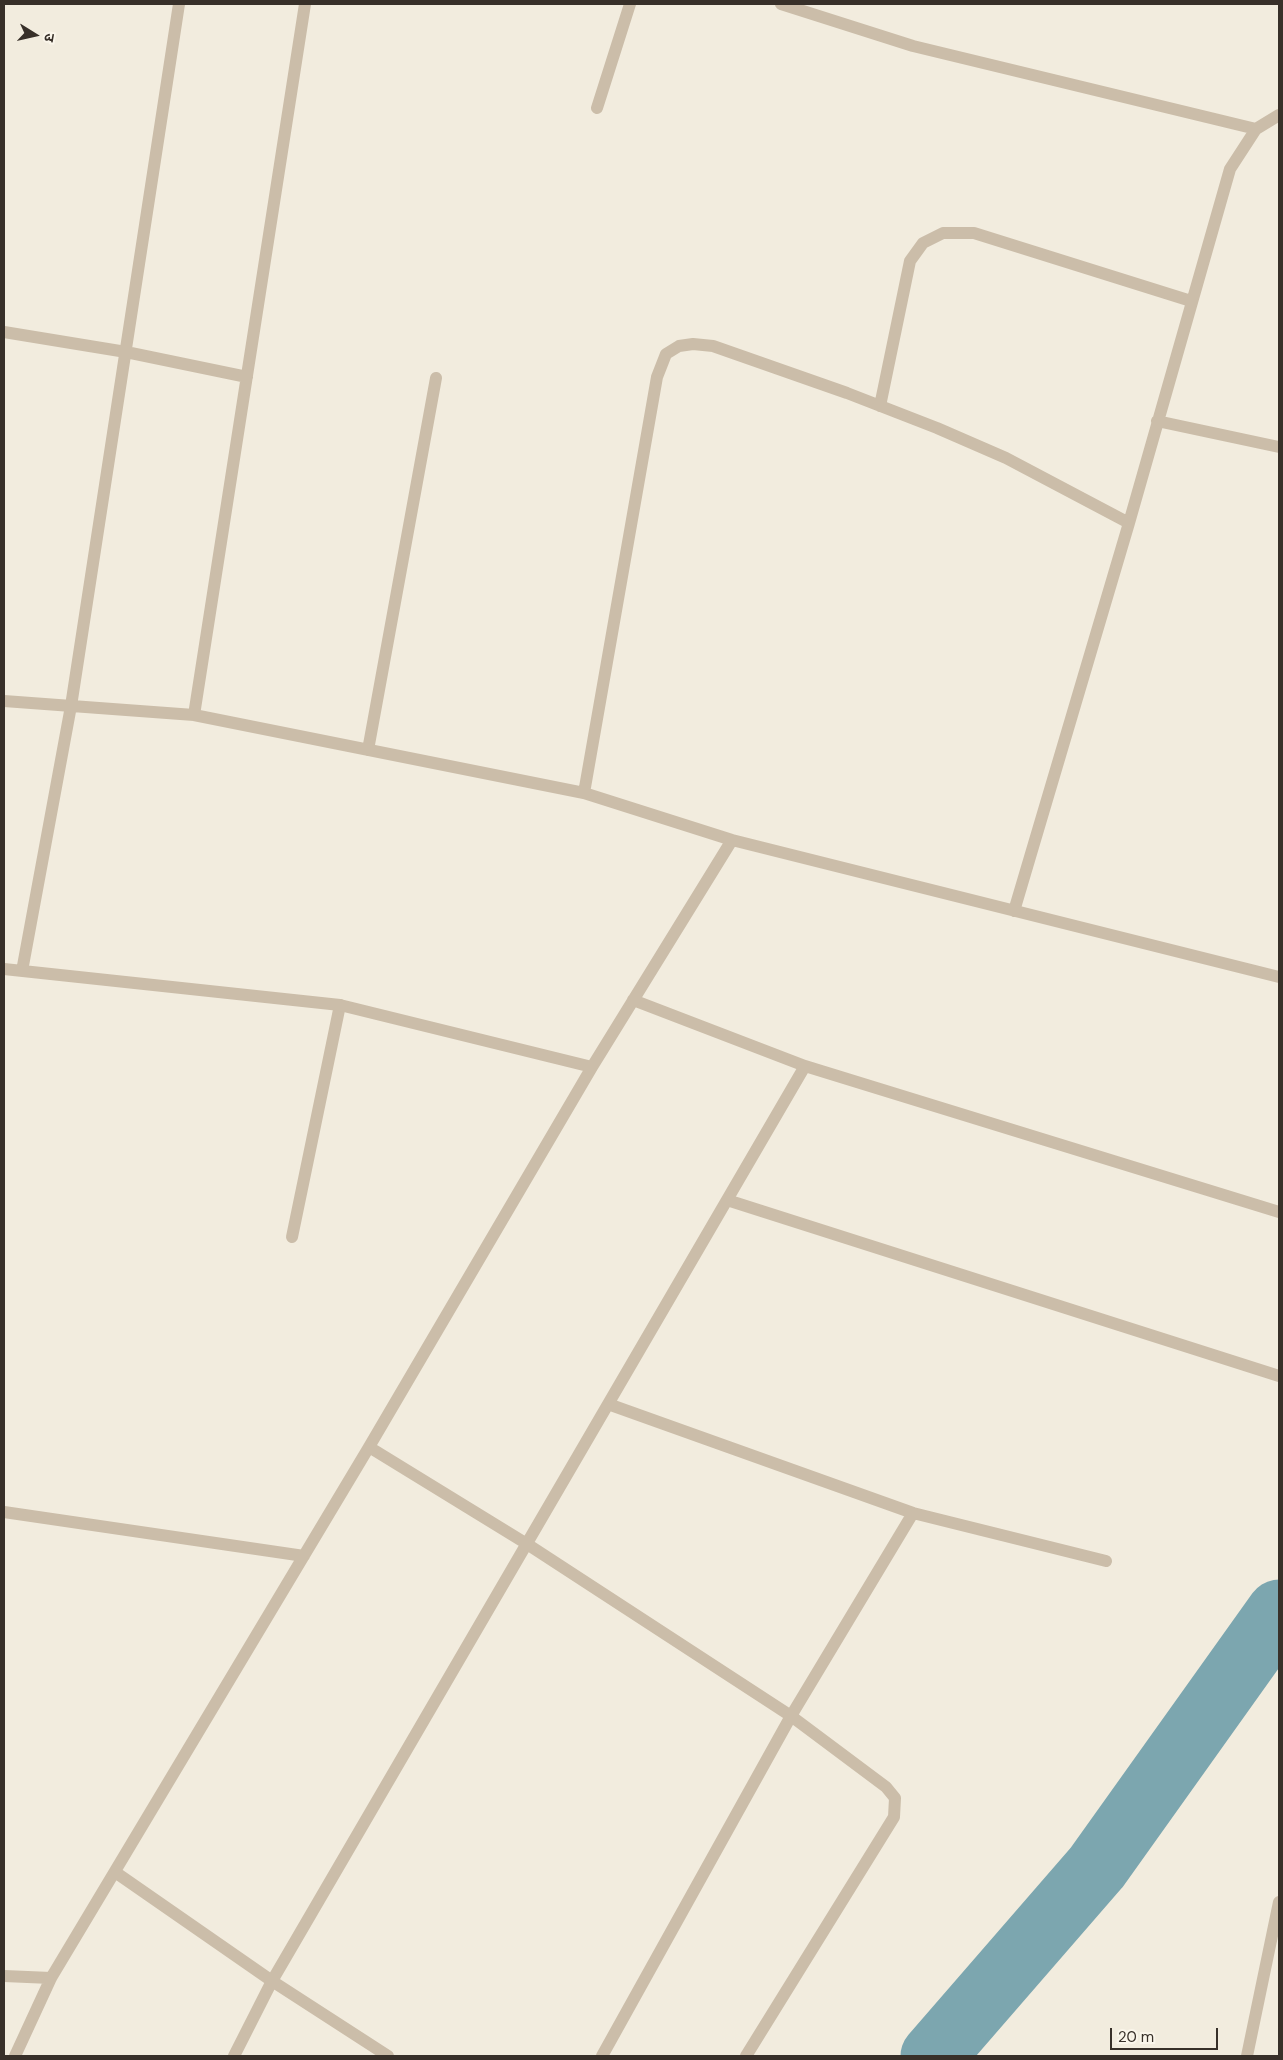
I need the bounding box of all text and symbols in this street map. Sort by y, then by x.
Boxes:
north arrow [10,10,60,60]
text: उ [40,32,59,43]
scale bar [1113,2018,1220,2050]
text: 20 m [1118,2027,1154,2047]

